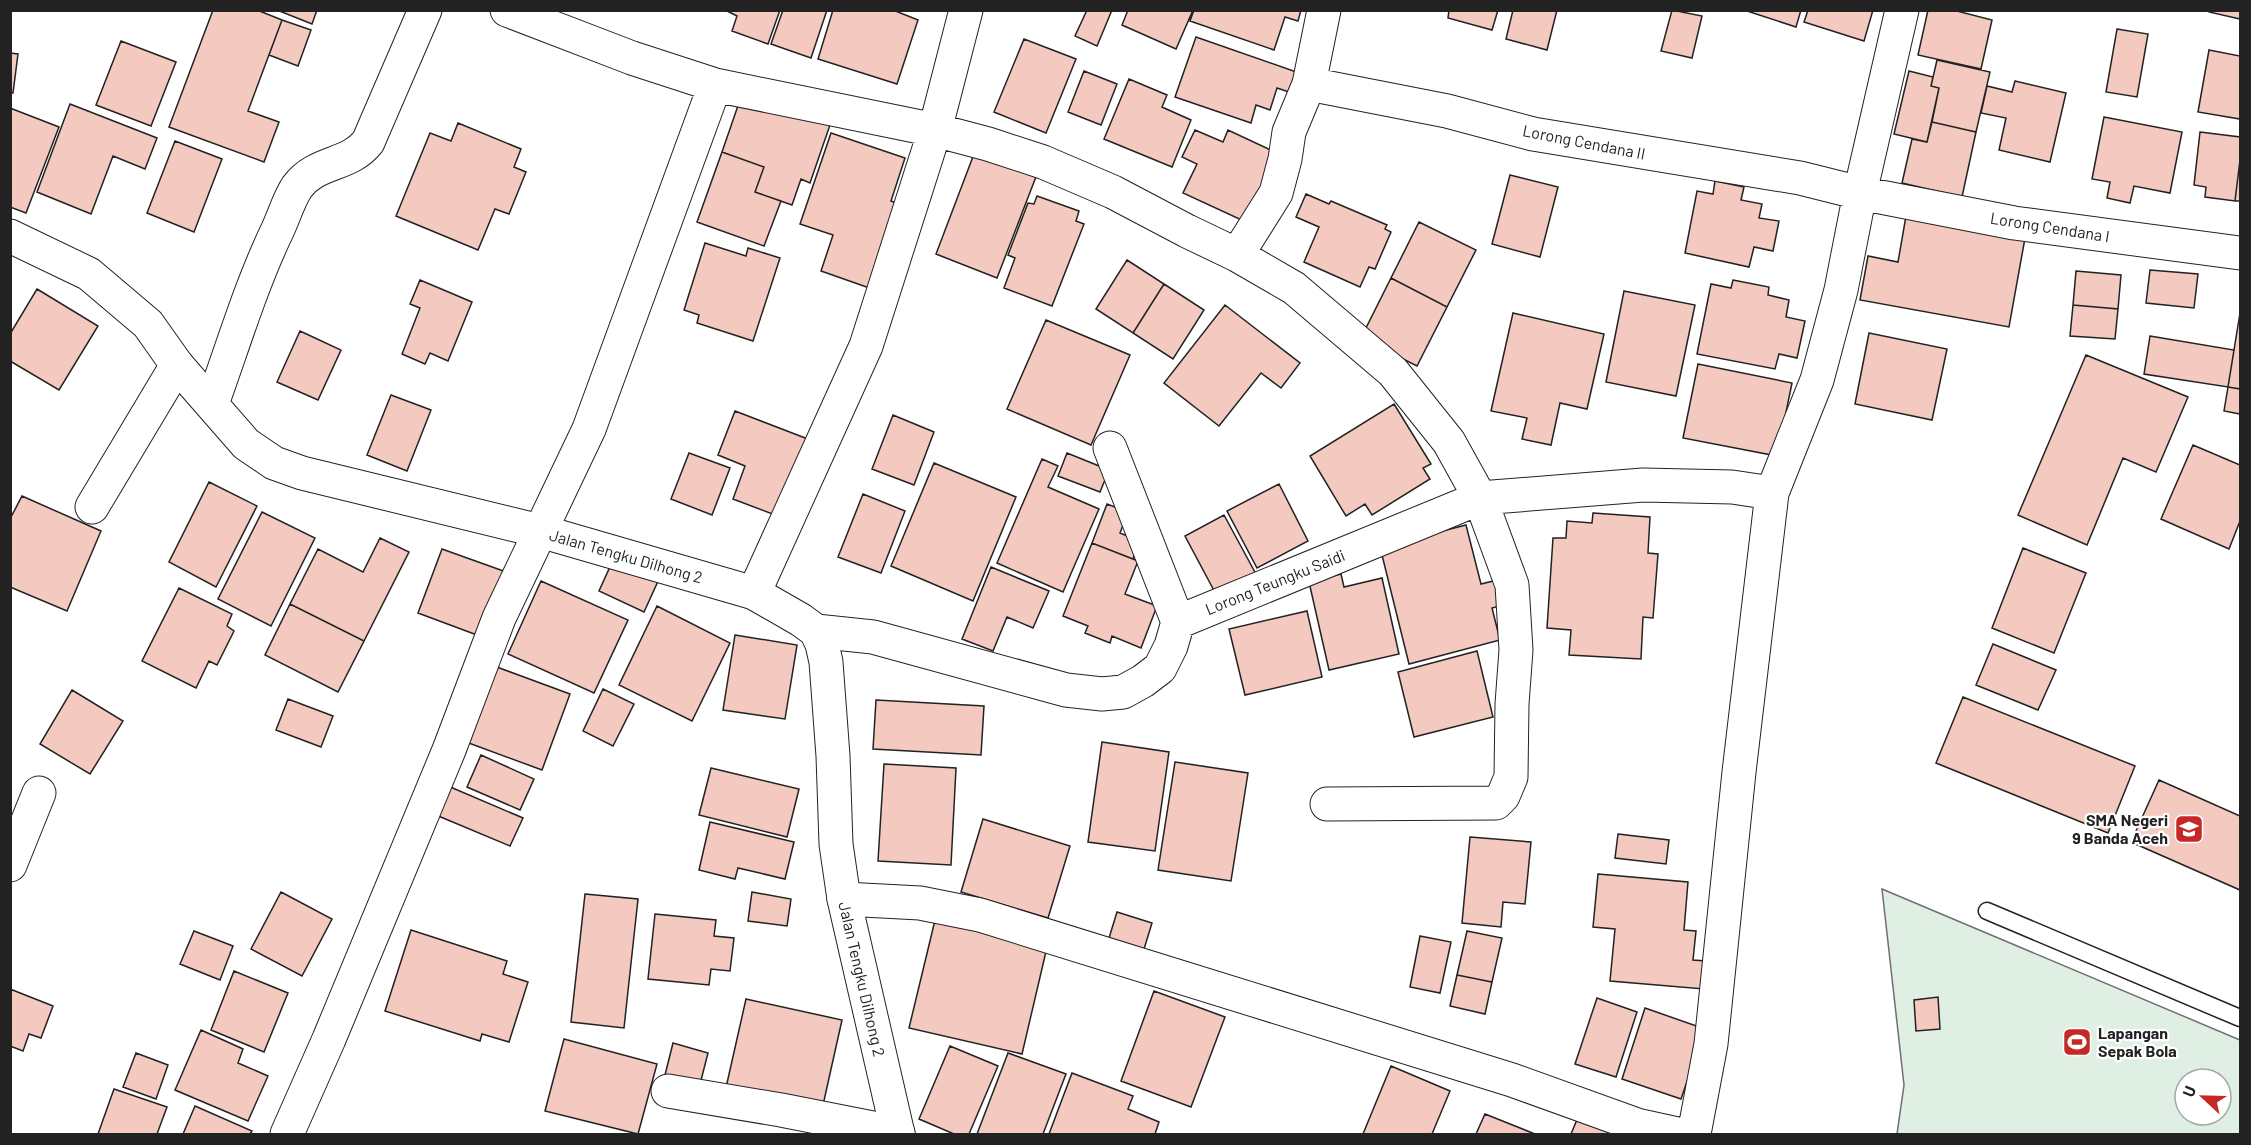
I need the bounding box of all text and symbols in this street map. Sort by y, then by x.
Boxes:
street label: Lorong Cendana II [1521,120,1647,163]
street label: Lorong Cendana I [1989,208,2111,245]
street label: Jalan Tengku Dilhong 2 [547,525,705,586]
street label: Lorong Teungku Saidi [1202,545,1347,618]
place label: SMA Negeri 9 Banda Aceh [2072,810,2168,847]
school or university icon: SMA Negeri 9 Banda Aceh [2173,813,2205,845]
street label: Jalan Tengku Dilhong 2 [835,900,890,1058]
place label: Lapangan Sepak Bola [2098,1023,2177,1060]
sports icon: Lapangan Sepak Bola [2061,1026,2093,1058]
north arrow [2173,1067,2233,1127]
text: U [2178,1083,2199,1099]

